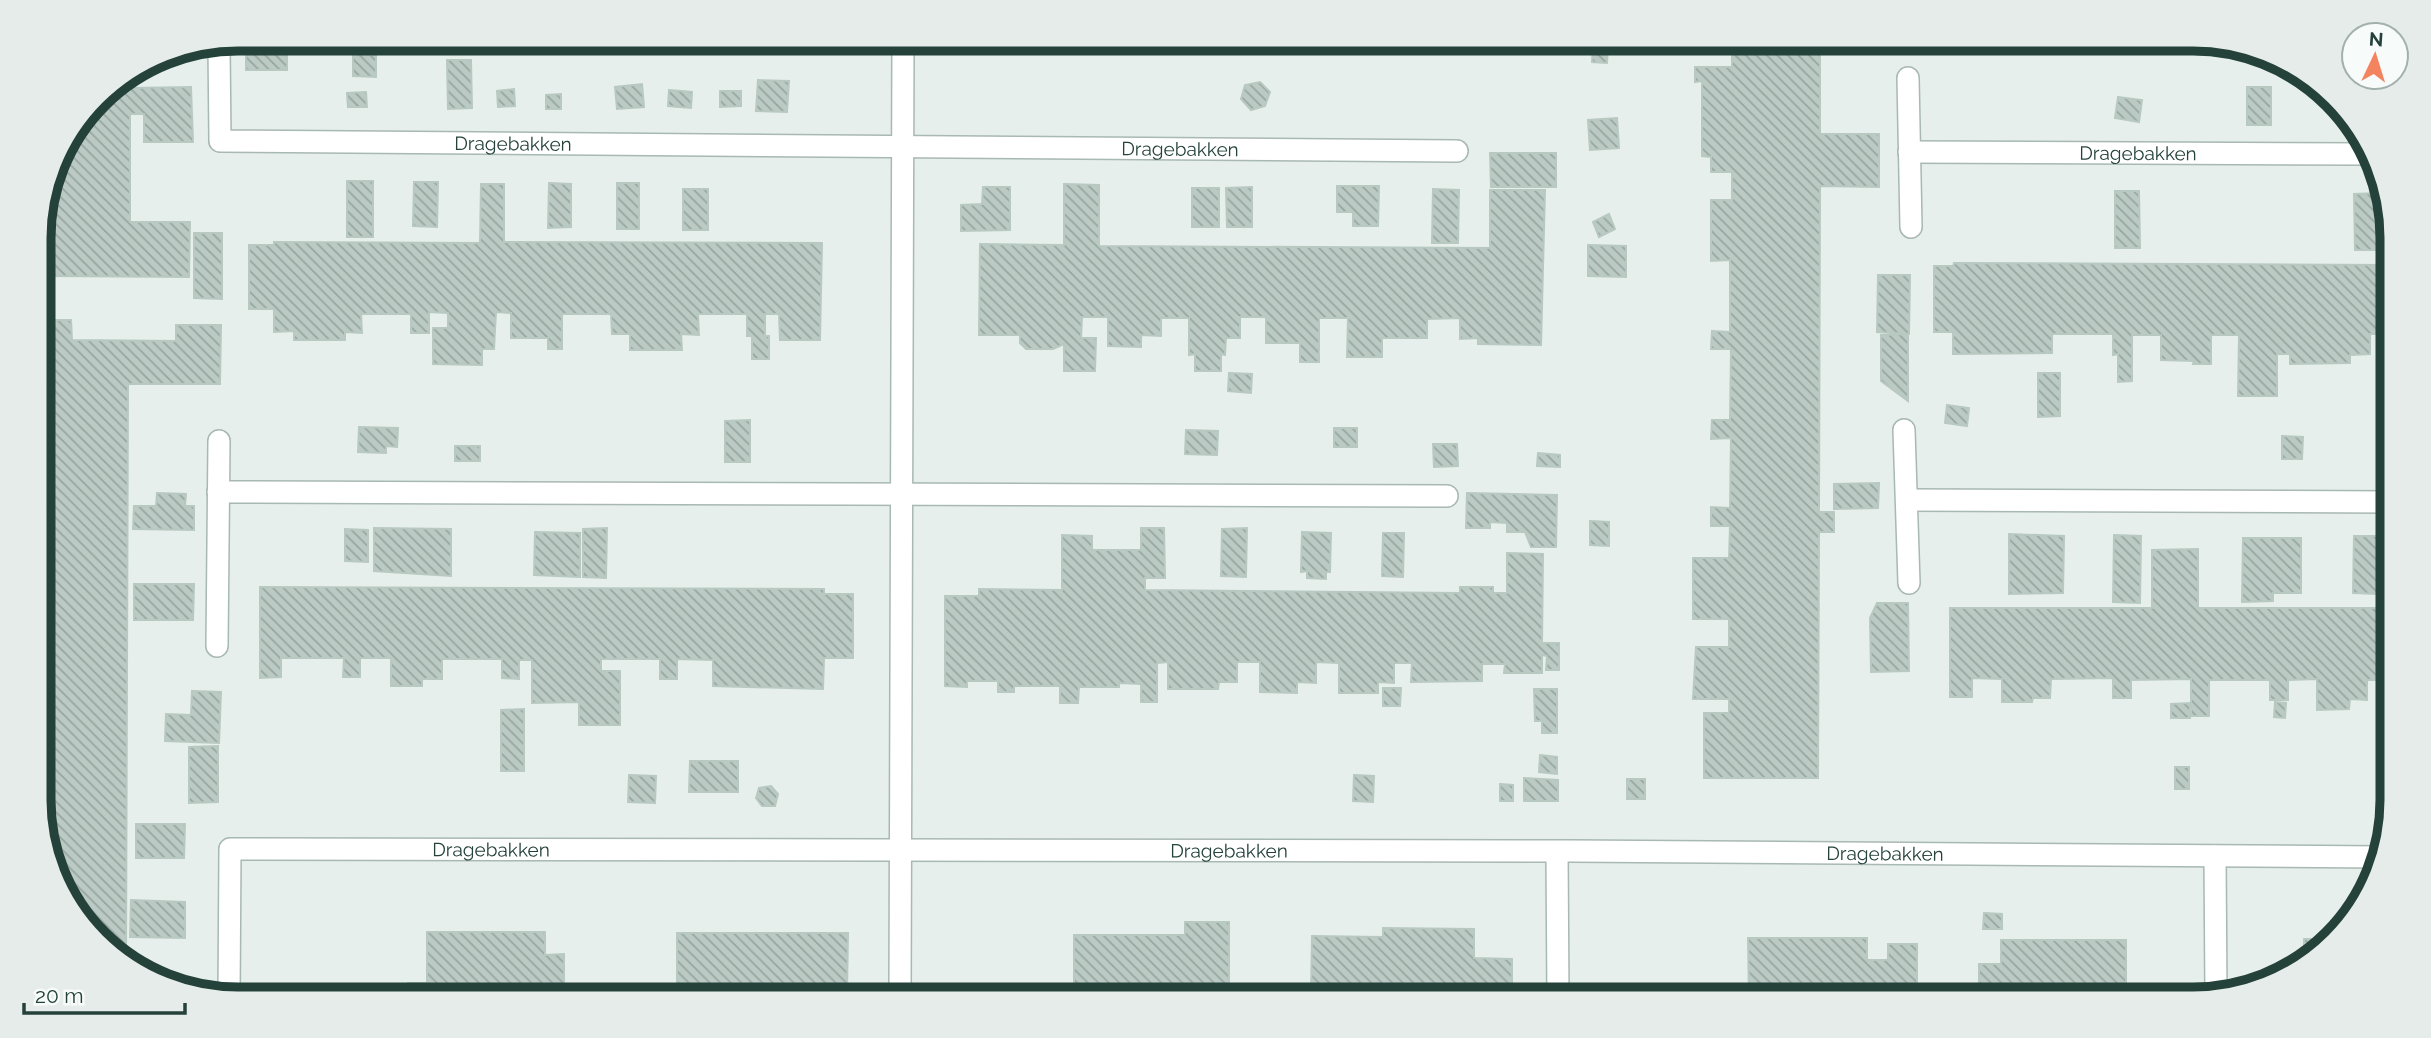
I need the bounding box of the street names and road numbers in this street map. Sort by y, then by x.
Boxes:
street label: Dragebakken [454,132,572,155]
street label: Dragebakken [1121,137,1239,160]
street label: Dragebakken [2079,142,2197,164]
street label: Dragebakken [432,838,550,860]
street label: Dragebakken [1170,839,1288,862]
street label: Dragebakken [1826,842,1944,865]

